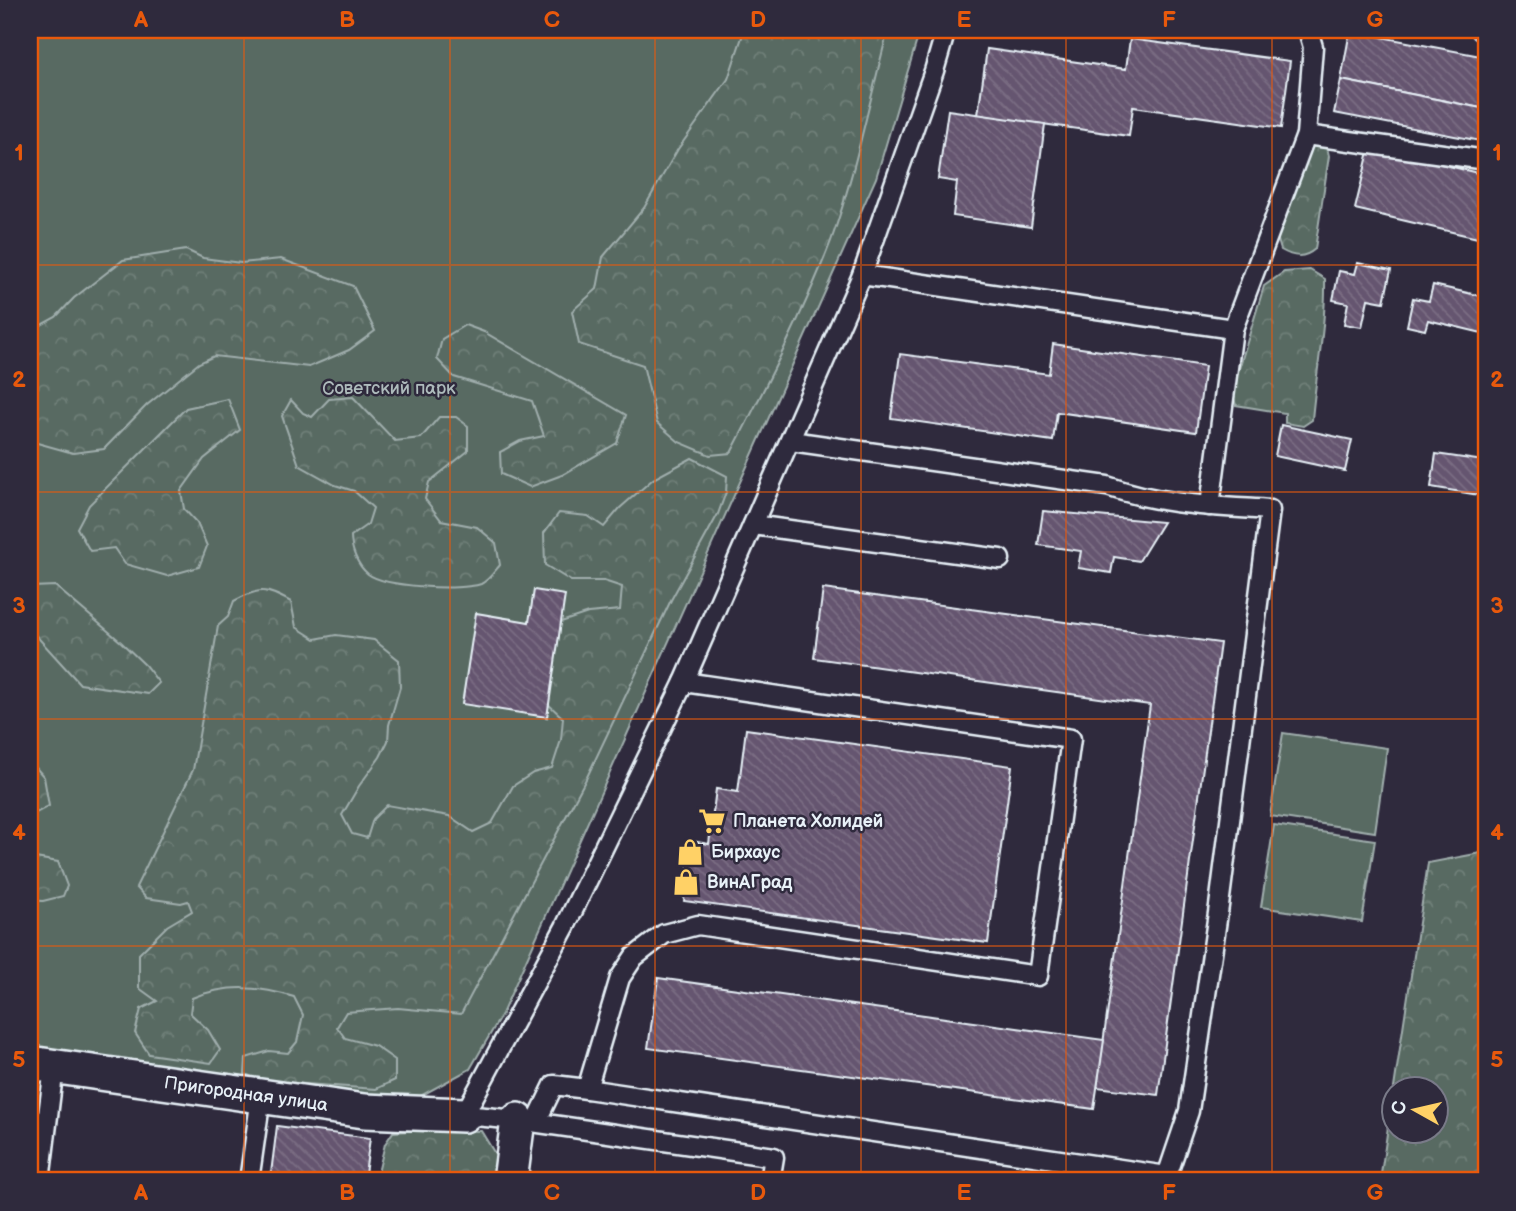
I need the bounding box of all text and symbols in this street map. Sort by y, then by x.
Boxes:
text: A [133,6,149,34]
text: B [339,6,355,34]
text: C [544,6,560,34]
text: D [750,6,766,34]
text: E [957,6,972,34]
text: F [1162,6,1176,34]
text: G [1367,6,1384,34]
text: 1 [14,139,24,167]
text: 1 [1492,139,1502,167]
text: 2 [12,366,26,394]
text: 2 [1490,366,1504,394]
park label: Советский парк [322,378,456,399]
text: 3 [12,592,26,620]
text: 3 [1490,592,1504,620]
supermarket icon: Планета Холидей [697,806,727,836]
place label: Планета Холидей [733,811,883,832]
text: 4 [12,819,26,847]
text: 4 [1490,819,1504,847]
shop icon: Бирхаус [675,837,705,867]
place label: Бирхаус [711,842,780,863]
shop icon: ВинАГрад [671,867,701,897]
place label: ВинАГрад [707,872,793,893]
text: 5 [12,1046,26,1074]
text: 5 [1490,1046,1504,1074]
street label: Пригородная улица [163,1072,330,1116]
north arrow [1380,1074,1450,1144]
text: С [1387,1100,1412,1116]
text: A [133,1179,149,1207]
text: B [339,1179,355,1207]
text: C [544,1179,560,1207]
text: D [750,1179,766,1207]
text: E [957,1179,972,1207]
text: F [1162,1179,1176,1207]
text: G [1367,1179,1384,1207]

